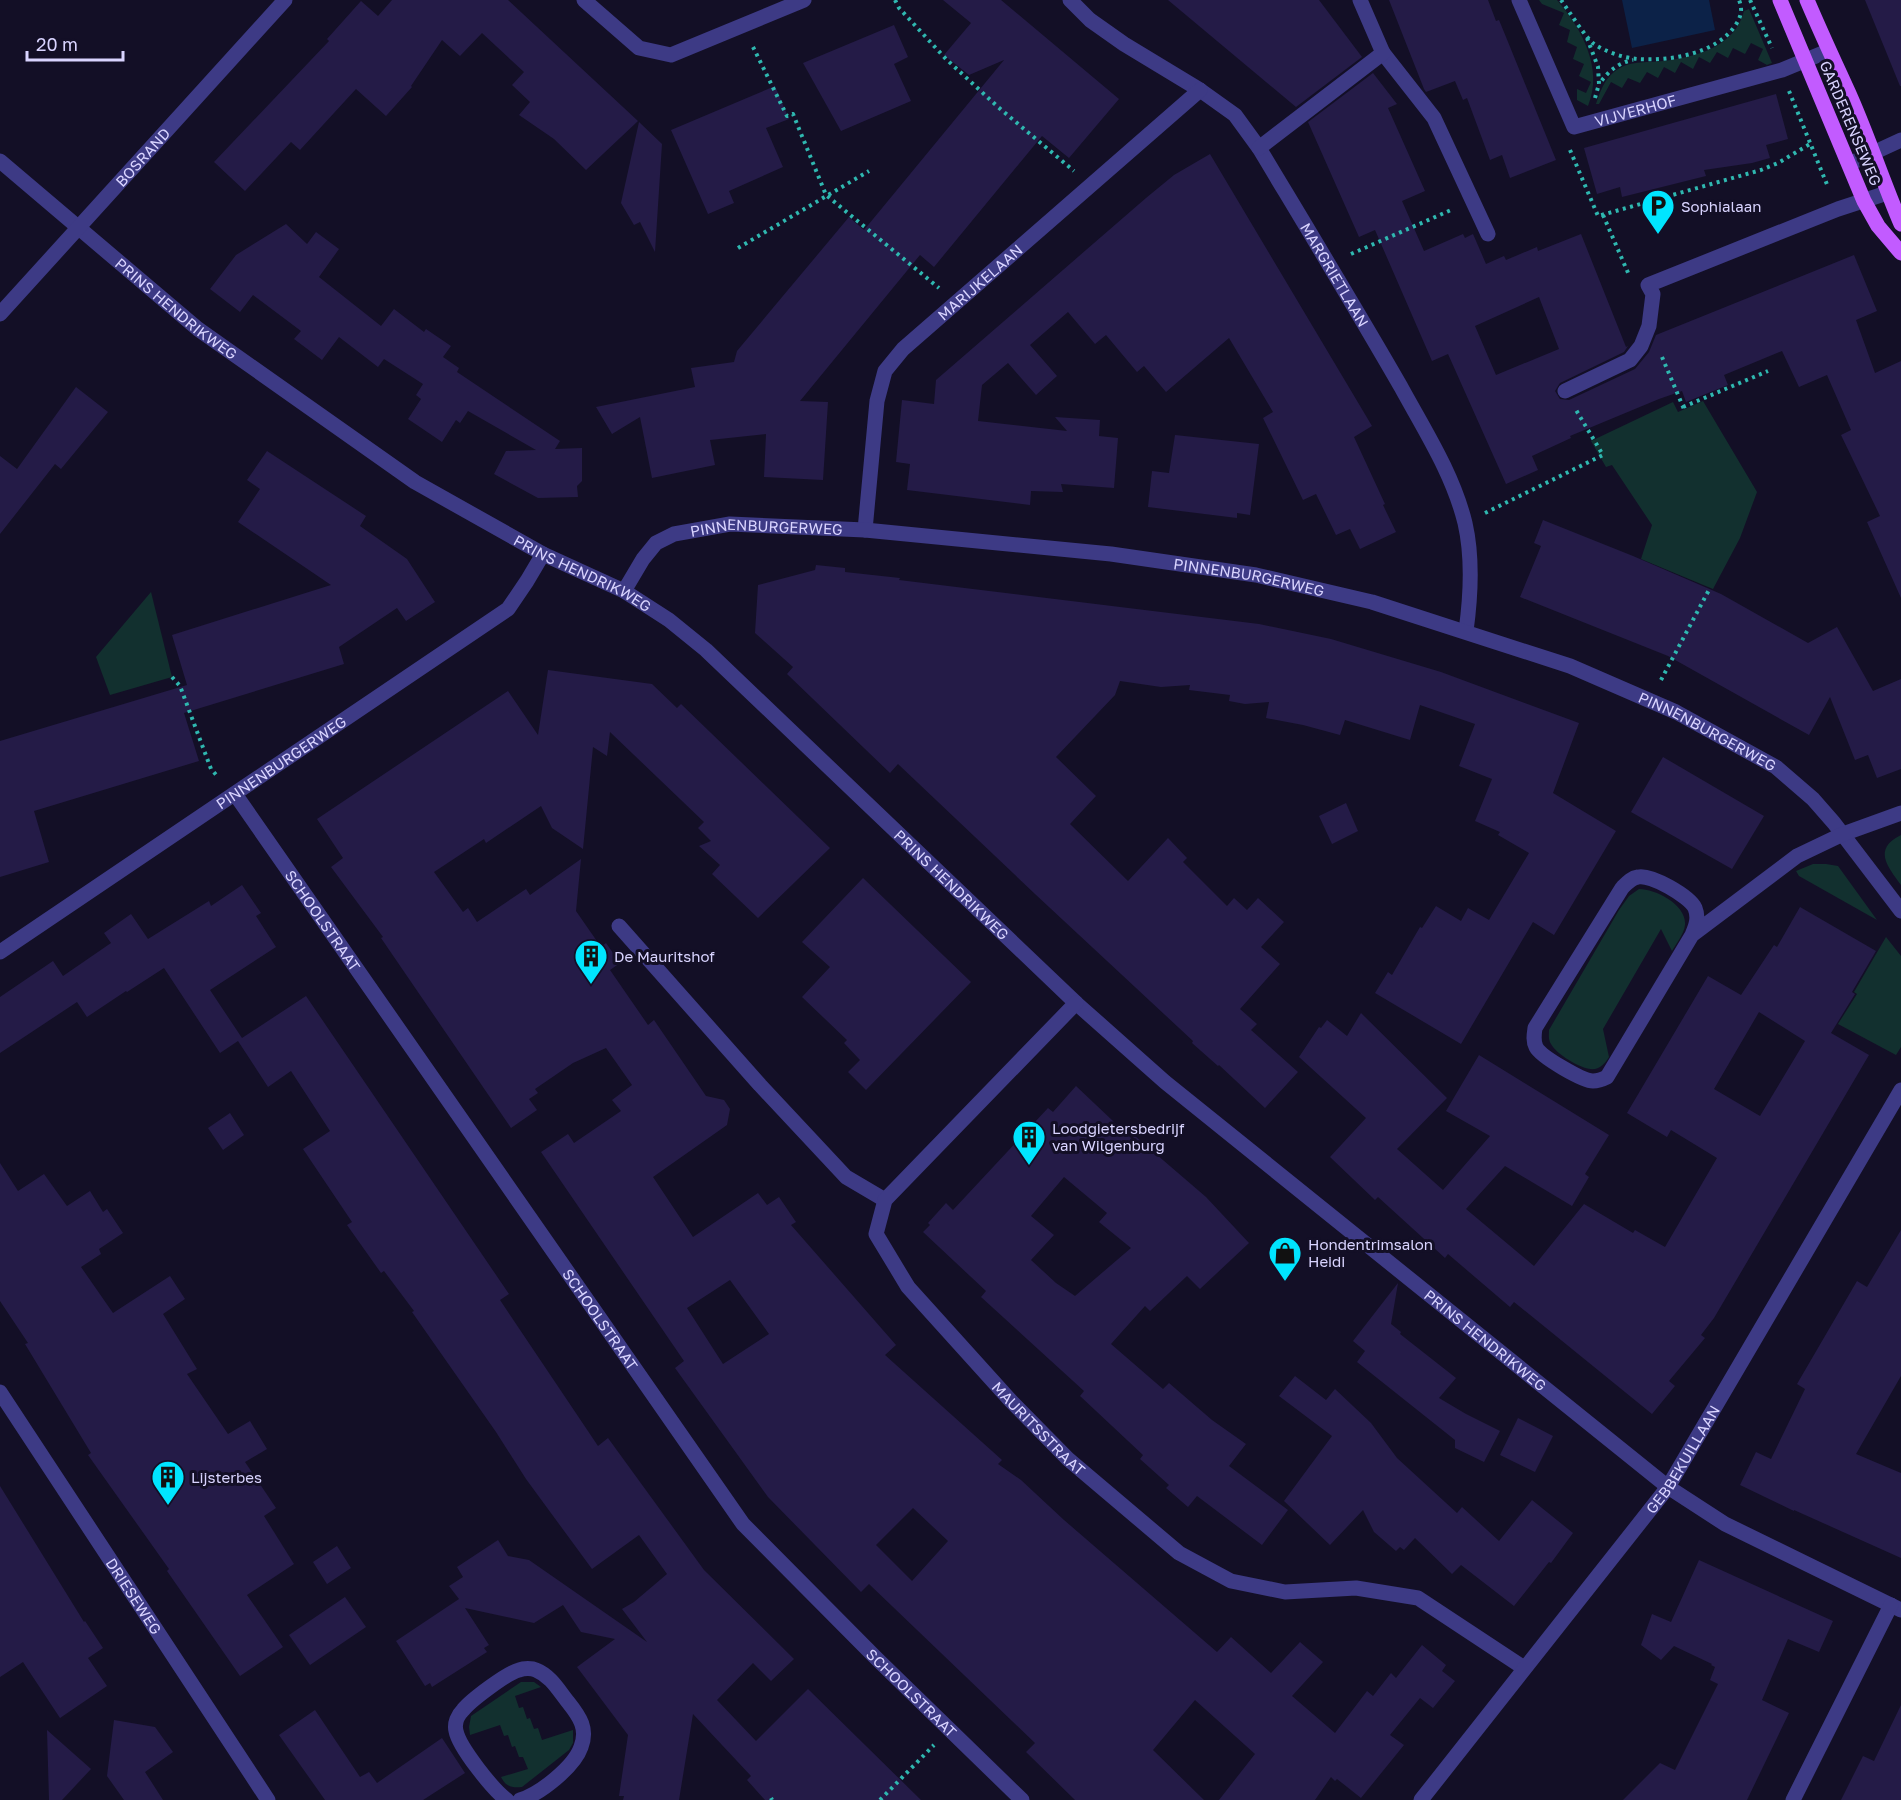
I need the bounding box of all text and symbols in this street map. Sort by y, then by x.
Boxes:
scale bar [27,24,123,62]
text: 20 m [36,33,78,55]
street label: GARDERENSEWEG [1817,58,1885,188]
street label: VIJVERHOF [1592,90,1678,130]
street label: BOSRAND [111,124,174,190]
parking icon: Sophialaan [1640,188,1676,235]
place label: Sophialaan [1681,197,1762,215]
street label: MARGRIETLAAN [1297,219,1373,330]
street label: MARIJKELAAN [934,240,1026,324]
street label: PRINS HENDRIKWEG [112,254,241,363]
street label: PINNENBURGERWEG [689,515,843,540]
street label: PRINS HENDRIKWEG [511,531,655,615]
street label: PINNENBURGERWEG [1172,554,1326,600]
street label: PINNENBURGERWEG [1636,688,1780,774]
street label: PINNENBURGERWEG [212,712,349,813]
street label: PRINS HENDRIKWEG [891,826,1013,943]
street label: SCHOOLSTRAAT [282,866,364,974]
building icon: De Mauritshof [573,938,609,985]
place label: De Mauritshof [614,947,715,965]
building icon: Loodgietersbedrijf van Wilgenburg [1011,1119,1047,1166]
place label: Loodgietersbedrijf van Wilgenburg [1052,1119,1185,1154]
shop icon: Hondentrimsalon Heidi [1267,1235,1303,1282]
place label: Hondentrimsalon Heidi [1308,1235,1433,1270]
street label: SCHOOLSTRAAT [559,1265,642,1373]
street label: PRINS HENDRIKWEG [1421,1285,1550,1395]
street label: MAURITSSTRAAT [989,1378,1089,1479]
street label: GEBBEKUILLAAN [1642,1402,1723,1517]
building icon: Lijsterbes [150,1459,186,1506]
place label: Lijsterbes [191,1468,262,1486]
street label: DRIESEWEG [102,1554,165,1637]
street label: SCHOOLSTRAAT [863,1645,961,1741]

